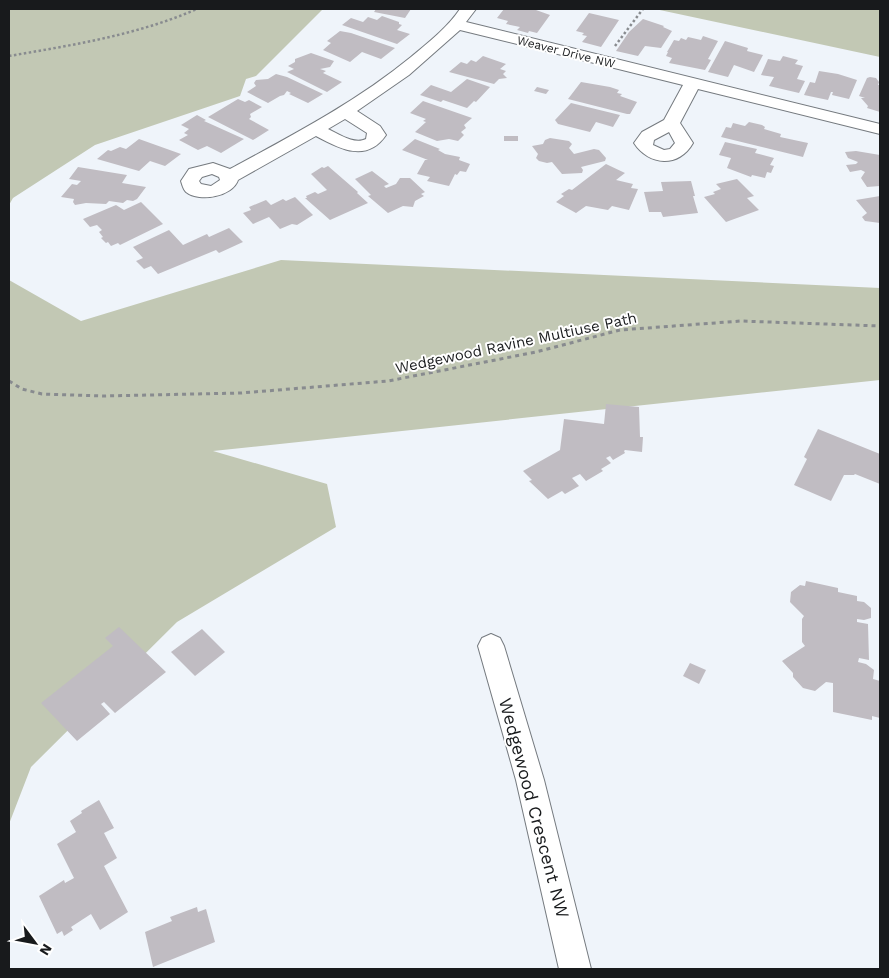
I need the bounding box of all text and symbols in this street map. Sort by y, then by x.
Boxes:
street label: Weaver Drive NW [515,33,617,71]
street label: Wedgewood Ravine Multiuse Path [393,309,639,377]
street label: Wedgewood Crescent NW [495,696,574,920]
north arrow [10,918,60,968]
text: N [36,941,56,959]

